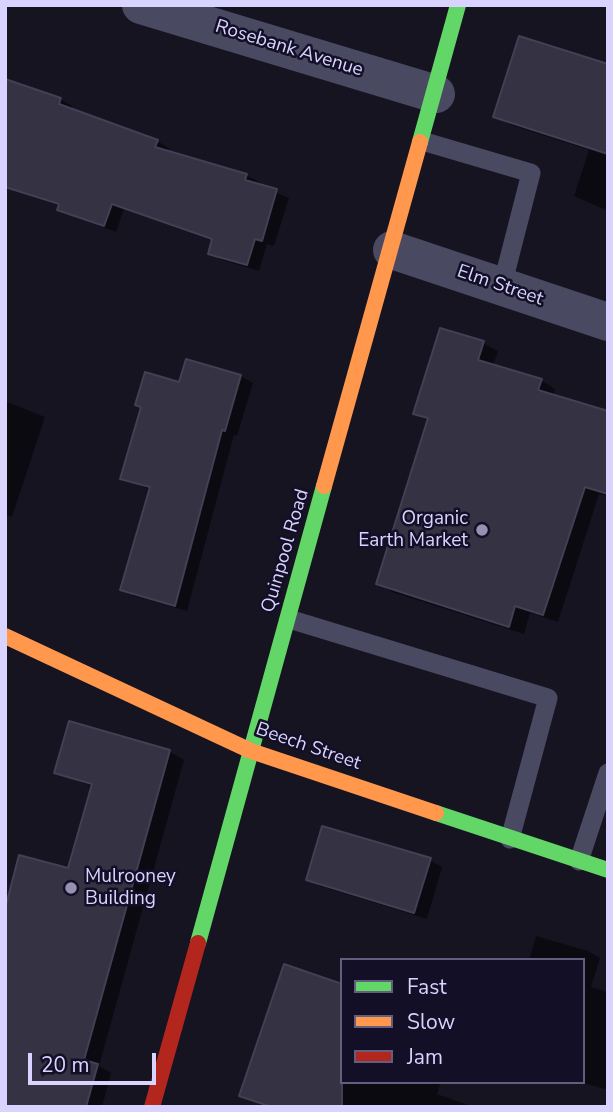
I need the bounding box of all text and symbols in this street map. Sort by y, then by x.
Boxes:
street label: Rosebank Avenue [212,16,366,82]
street label: Elm Street [454,261,546,311]
street label: Quinpool Road [257,487,315,615]
place label: Organic Earth Market [358,508,468,552]
marker: Organic Earth Market [474,522,490,538]
street label: Beech Street [253,718,363,776]
place label: Mulrooney Building [85,866,176,910]
marker: Mulrooney Building [63,880,79,896]
legend [340,958,585,1084]
text: Fast [407,973,447,1001]
text: Slow [407,1008,455,1036]
scale bar [32,1038,159,1082]
text: Jam [407,1043,443,1071]
text: 20 m [41,1051,90,1079]

